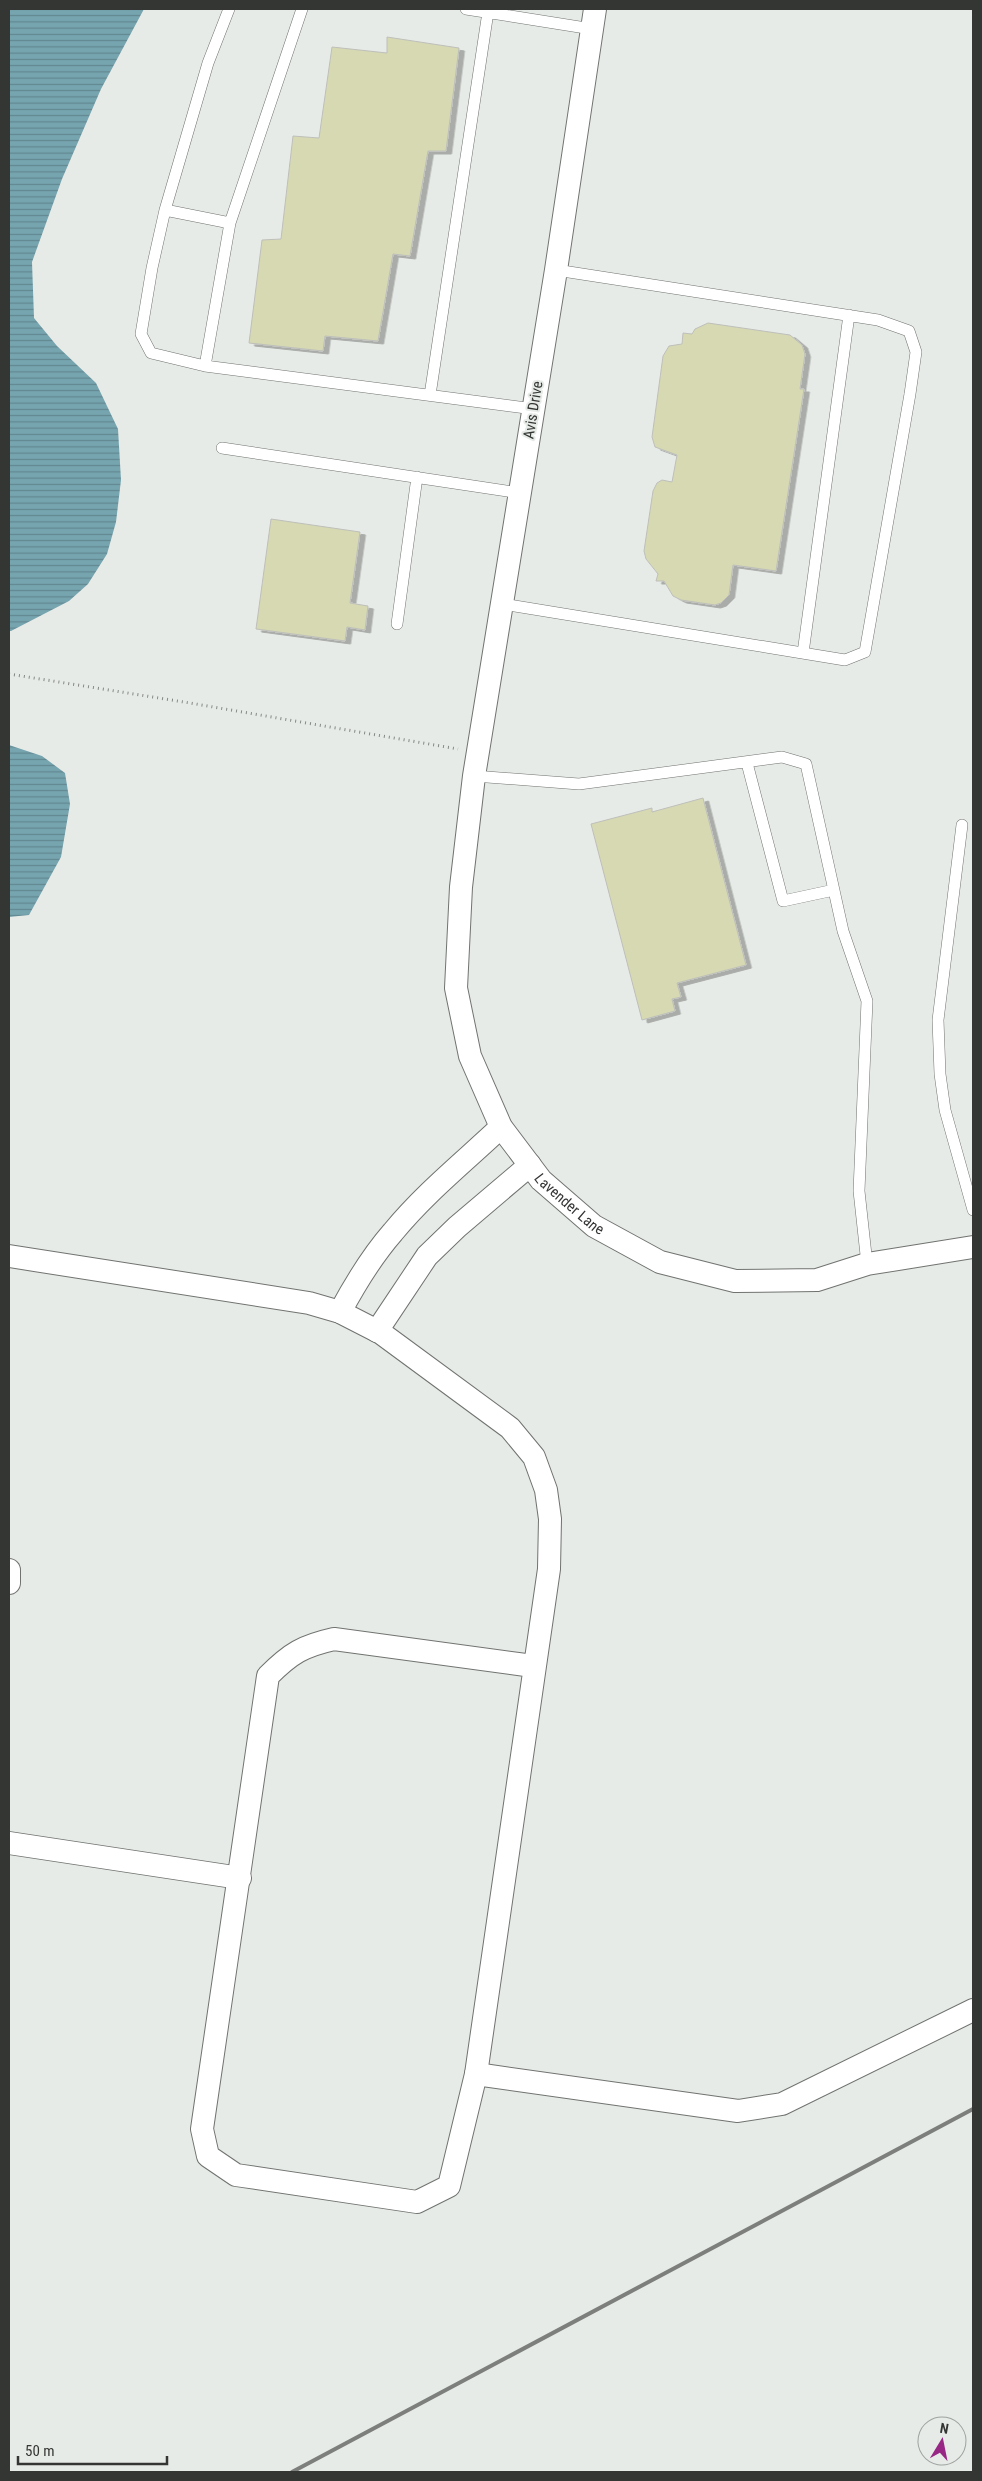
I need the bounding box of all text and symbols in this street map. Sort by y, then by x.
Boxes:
street label: Avis Drive [520,380,546,440]
street label: Lavender Lane [530,1170,607,1239]
north arrow [917,2416,967,2466]
text: N [939,2420,950,2437]
scale bar [18,2434,166,2466]
text: 50 m [25,2442,55,2460]

